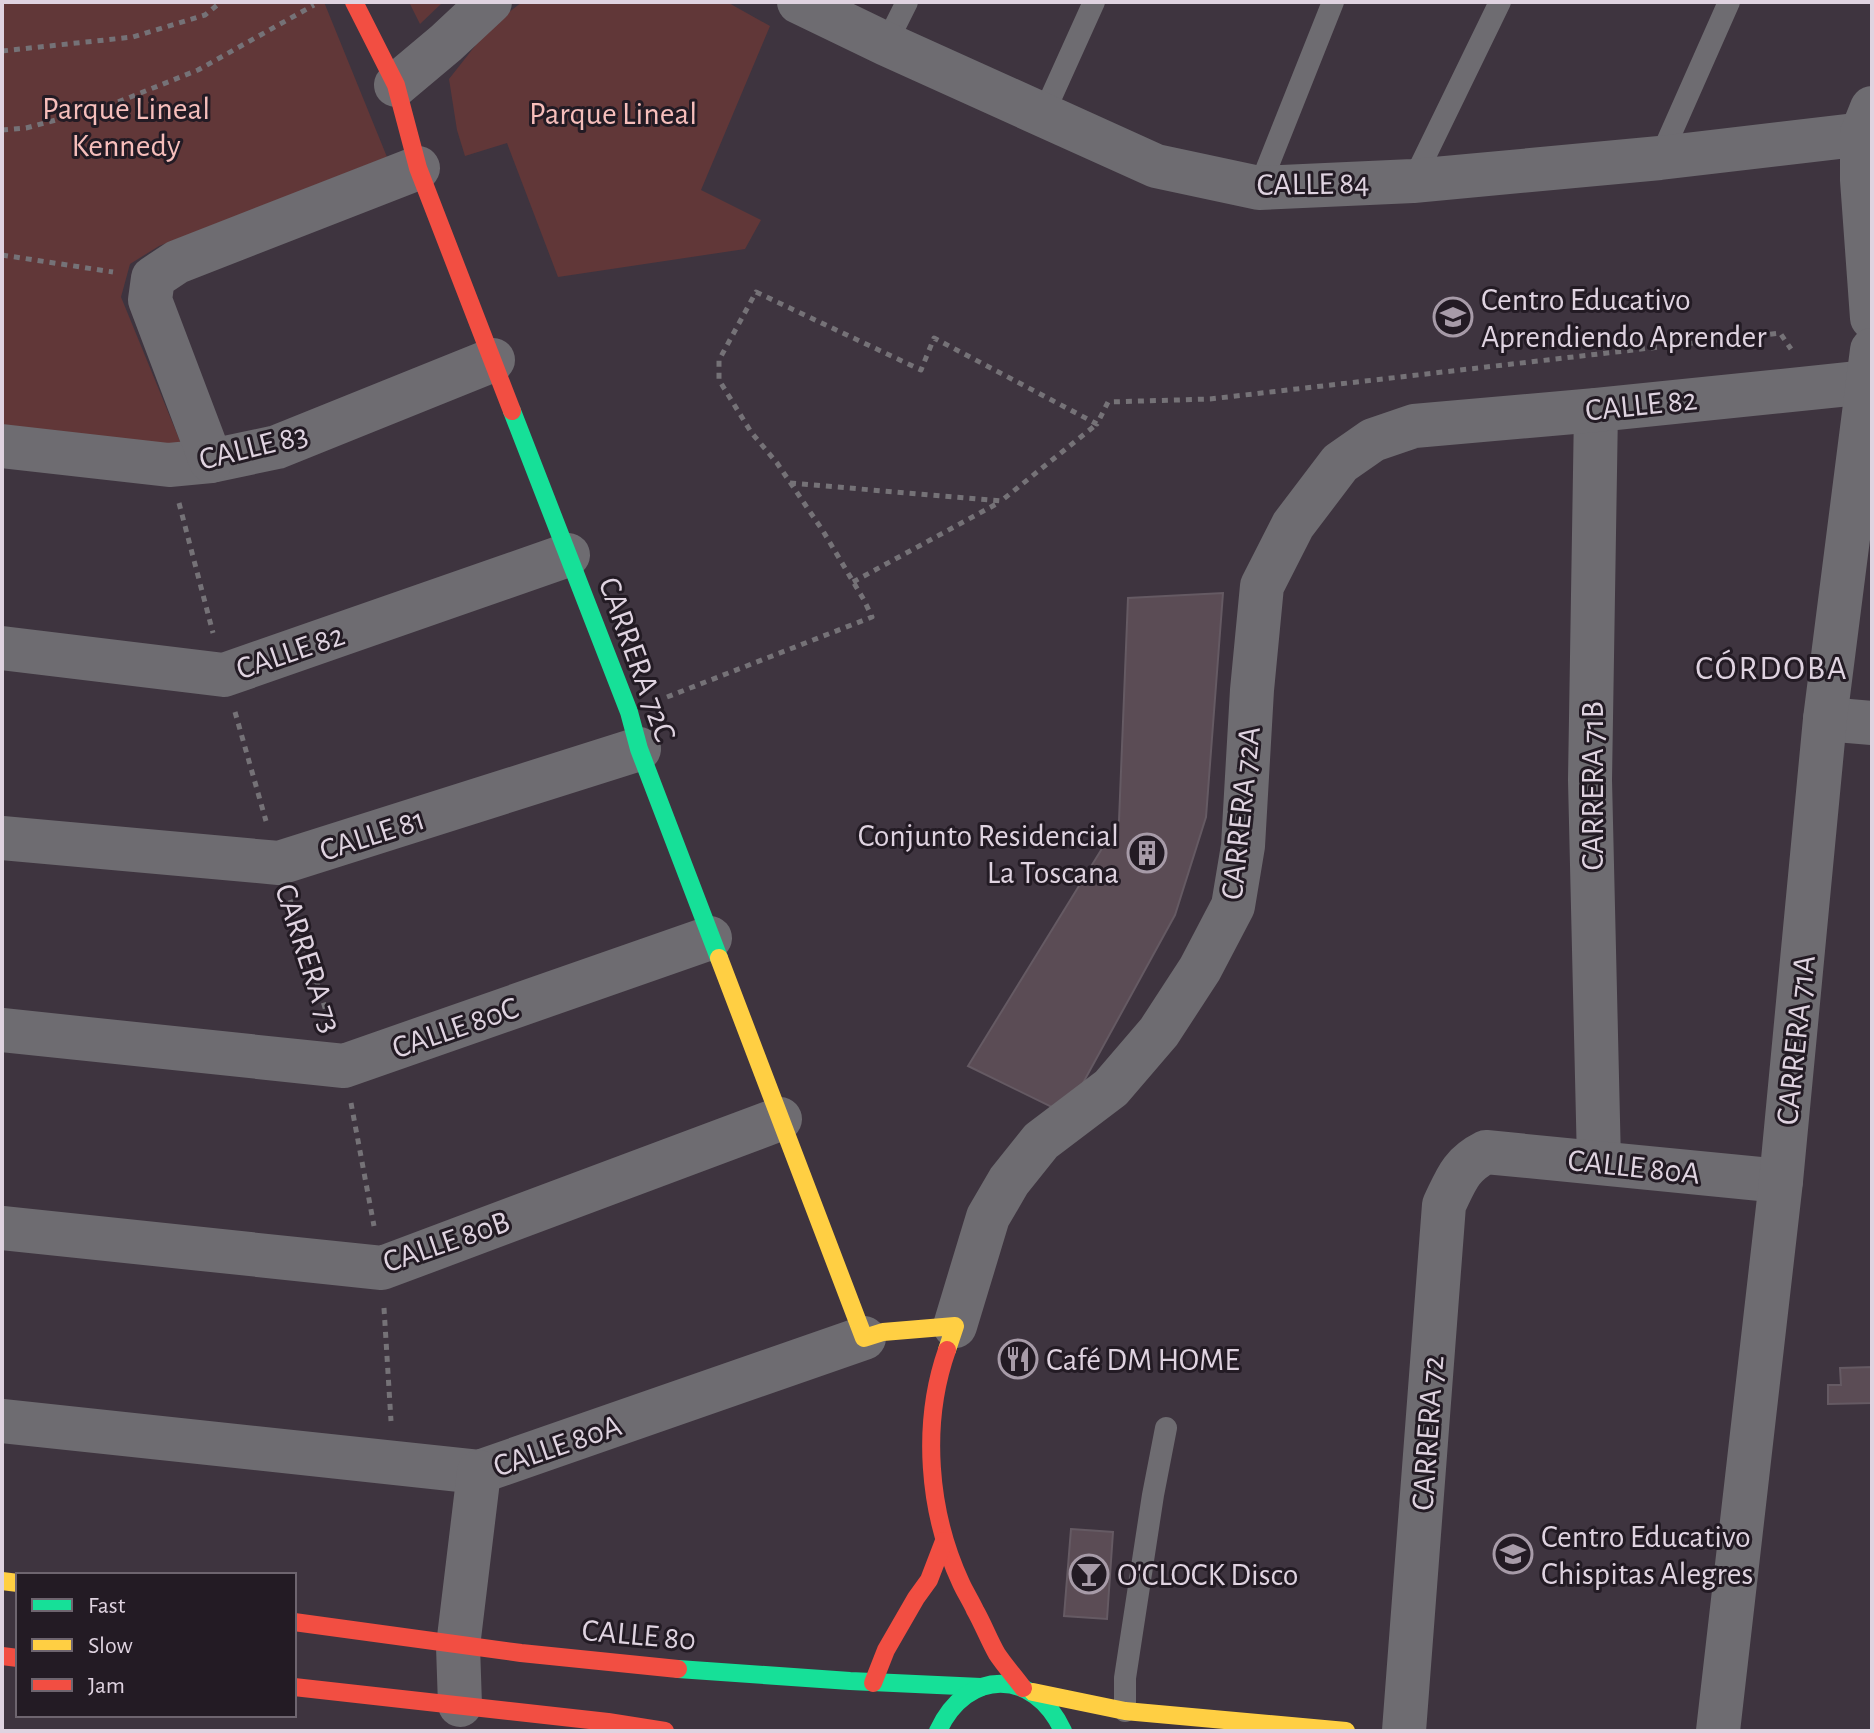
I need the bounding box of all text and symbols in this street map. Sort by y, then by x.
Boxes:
park label: Parque Lineal Kennedy [42,93,210,162]
park label: Parque Lineal [529,98,697,130]
street label: CALLE 84 [1256,167,1370,201]
place label: Centro Educativo Aprendiendo Aprender [1481,284,1767,353]
school or university icon: Centro Educativo Aprendiendo Aprender [1432,296,1474,338]
street label: CALLE 82 [1584,383,1699,427]
street label: CALLE 83 [196,418,311,476]
street label: CARRERA 72C [593,573,682,746]
street label: CALLE 82 [232,619,349,685]
district label: CÓRDOBA [1695,649,1849,686]
street label: CARRERA 71B [1577,701,1609,871]
street label: CARRERA 72A [1216,725,1266,901]
street label: CALLE 81 [316,803,429,867]
place label: Conjunto Residencial La Toscana [858,820,1119,889]
building icon: Conjunto Residencial La Toscana [1126,832,1168,874]
street label: CARRERA 73 [269,880,347,1037]
street label: CARRERA 71A [1771,954,1821,1127]
street label: CALLE 80C [388,991,523,1064]
street label: CALLE 80A [1566,1144,1702,1190]
street label: CALLE 80B [379,1205,514,1279]
restaurant icon: Café DM HOME [997,1338,1039,1380]
place label: Café DM HOME [1046,1344,1240,1376]
street label: CARRERA 72 [1407,1354,1449,1512]
street label: CALLE 80A [489,1409,625,1483]
place label: Centro Educativo Chispitas Alegres [1541,1521,1753,1590]
school or university icon: Centro Educativo Chispitas Alegres [1492,1533,1534,1575]
bar icon: O'CLOCK Disco [1068,1553,1110,1595]
place label: O'CLOCK Disco [1117,1559,1299,1591]
legend [16,1573,296,1717]
text: Fast [88,1594,126,1618]
street label: CALLE 80 [580,1614,697,1656]
text: Slow [88,1634,133,1658]
text: Jam [88,1674,125,1698]

